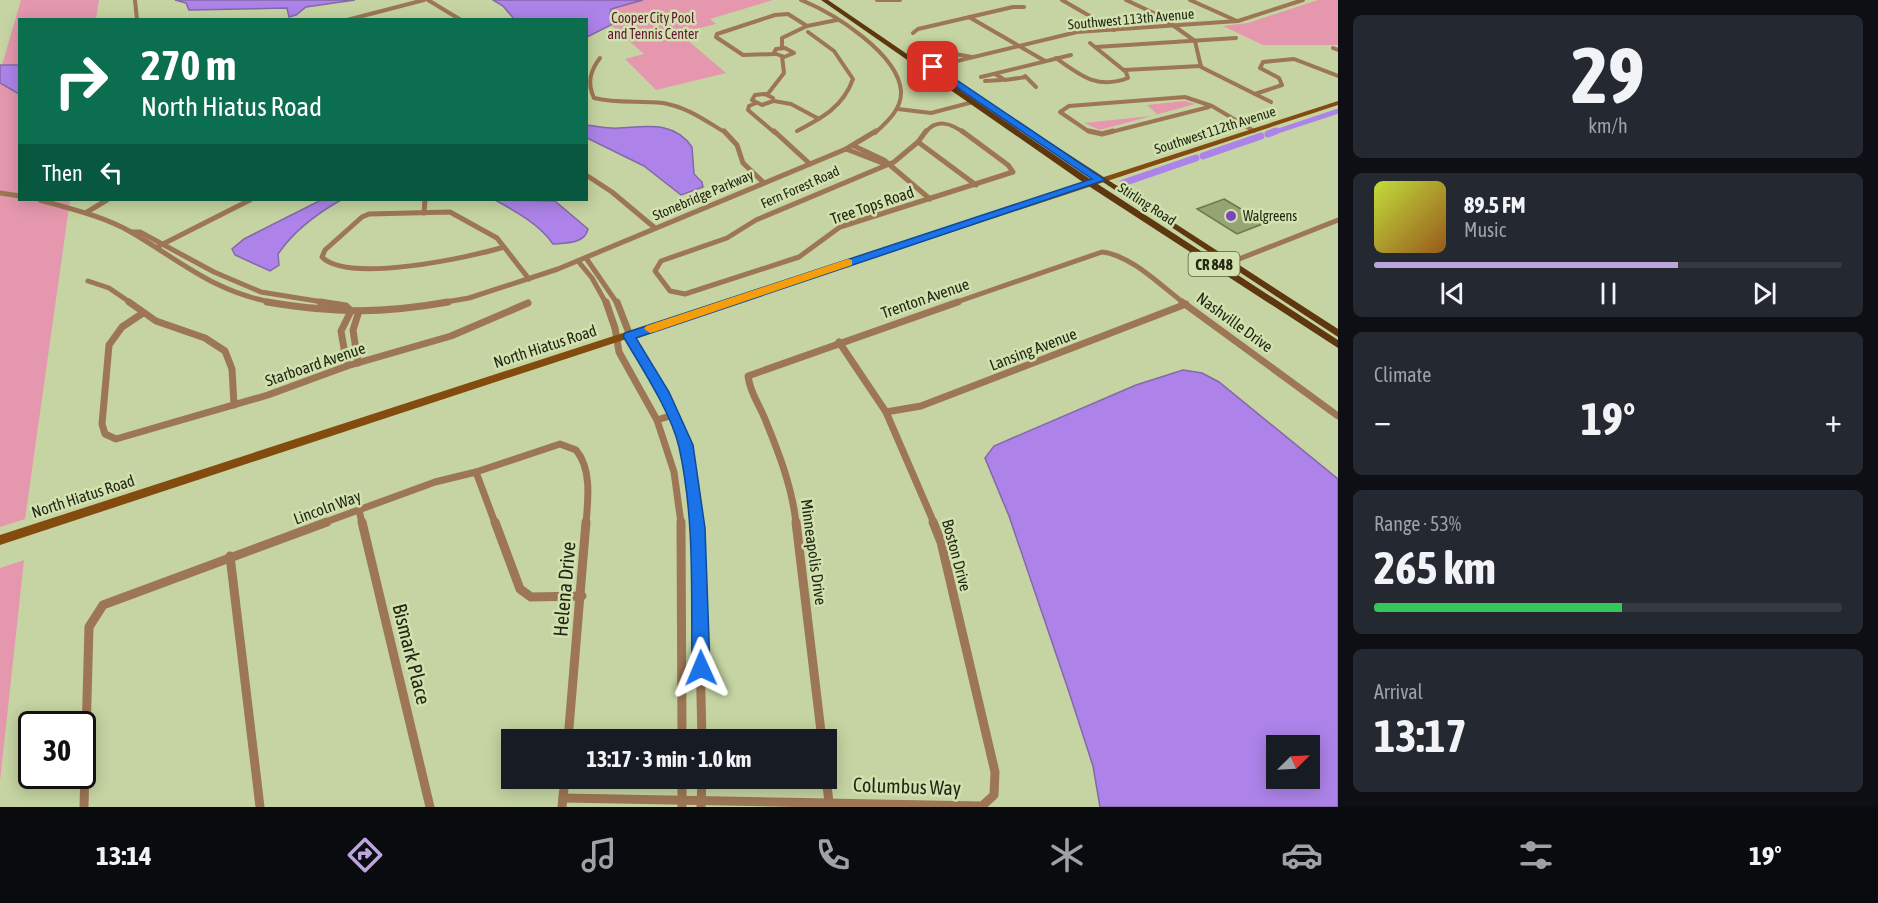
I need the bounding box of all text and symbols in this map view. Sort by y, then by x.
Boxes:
street label: Southwest 113th Avenue [1067,6,1195,32]
park label: Cooper City Pool and Tennis Center [608,10,699,42]
text: 29 [1571,30,1645,120]
text: 270 m [141,41,236,89]
pin [907,41,958,92]
icon: right [42,42,120,120]
icon: arrive [916,50,949,83]
text: North Hiatus Road [141,91,322,122]
street label: Southwest 112th Avenue [1152,103,1278,157]
text: km/h [1588,114,1628,137]
icon: left [95,156,128,189]
text: Then [42,160,83,186]
street label: Fern Forest Road [758,162,842,212]
street label: Stonebridge Parkway [650,166,756,223]
street label: Stirling Road [1115,179,1179,229]
street label: Tree Tops Road [828,182,916,229]
text: 89.5 FM [1464,192,1526,218]
place label: Walgreens [1243,208,1297,224]
marker: Walgreens [1224,209,1238,223]
text: Music [1464,218,1506,241]
road number: CR 848 [1188,252,1240,276]
street label: Trenton Avenue [879,275,971,321]
icon: previous [1436,277,1469,310]
icon: pause [1592,277,1625,310]
icon: next [1748,277,1781,310]
street label: Nashville Drive [1194,288,1276,356]
street label: North Hiatus Road [491,321,599,371]
street label: Lansing Avenue [987,324,1079,375]
street label: Starboard Avenue [263,338,367,390]
text: Climate [1374,363,1431,386]
text: 19° [1581,393,1635,445]
text: − [1374,401,1391,439]
text: + [1825,401,1842,439]
street label: North Hiatus Road [29,471,137,521]
street label: Lincoln Way [291,486,364,528]
street label: Minneapolis Drive [797,498,830,606]
text: Range · 53% [1374,512,1461,535]
street label: Boston Drive [939,517,975,593]
street label: Helena Drive [548,540,580,638]
text: 265 km [1374,542,1496,594]
street label: Bismark Place [388,601,436,707]
position arrow [669,636,733,700]
text: Arrival [1374,680,1423,703]
text: 13:17 [1374,710,1467,762]
speed limit sign: 30 [18,711,96,789]
north arrow [1266,735,1320,789]
map controls [1266,735,1320,789]
text: 13:17 · 3 min · 1.0 km [587,746,751,772]
street label: Columbus Way [853,773,961,799]
icon: directions [344,834,386,876]
icon: music [578,834,620,876]
icon: phone [812,834,854,876]
icon: climate [1046,834,1088,876]
icon: car [1281,834,1323,876]
icon: filters [1515,834,1557,876]
text: 13:14 [96,840,152,871]
text: 19° [1749,840,1782,871]

